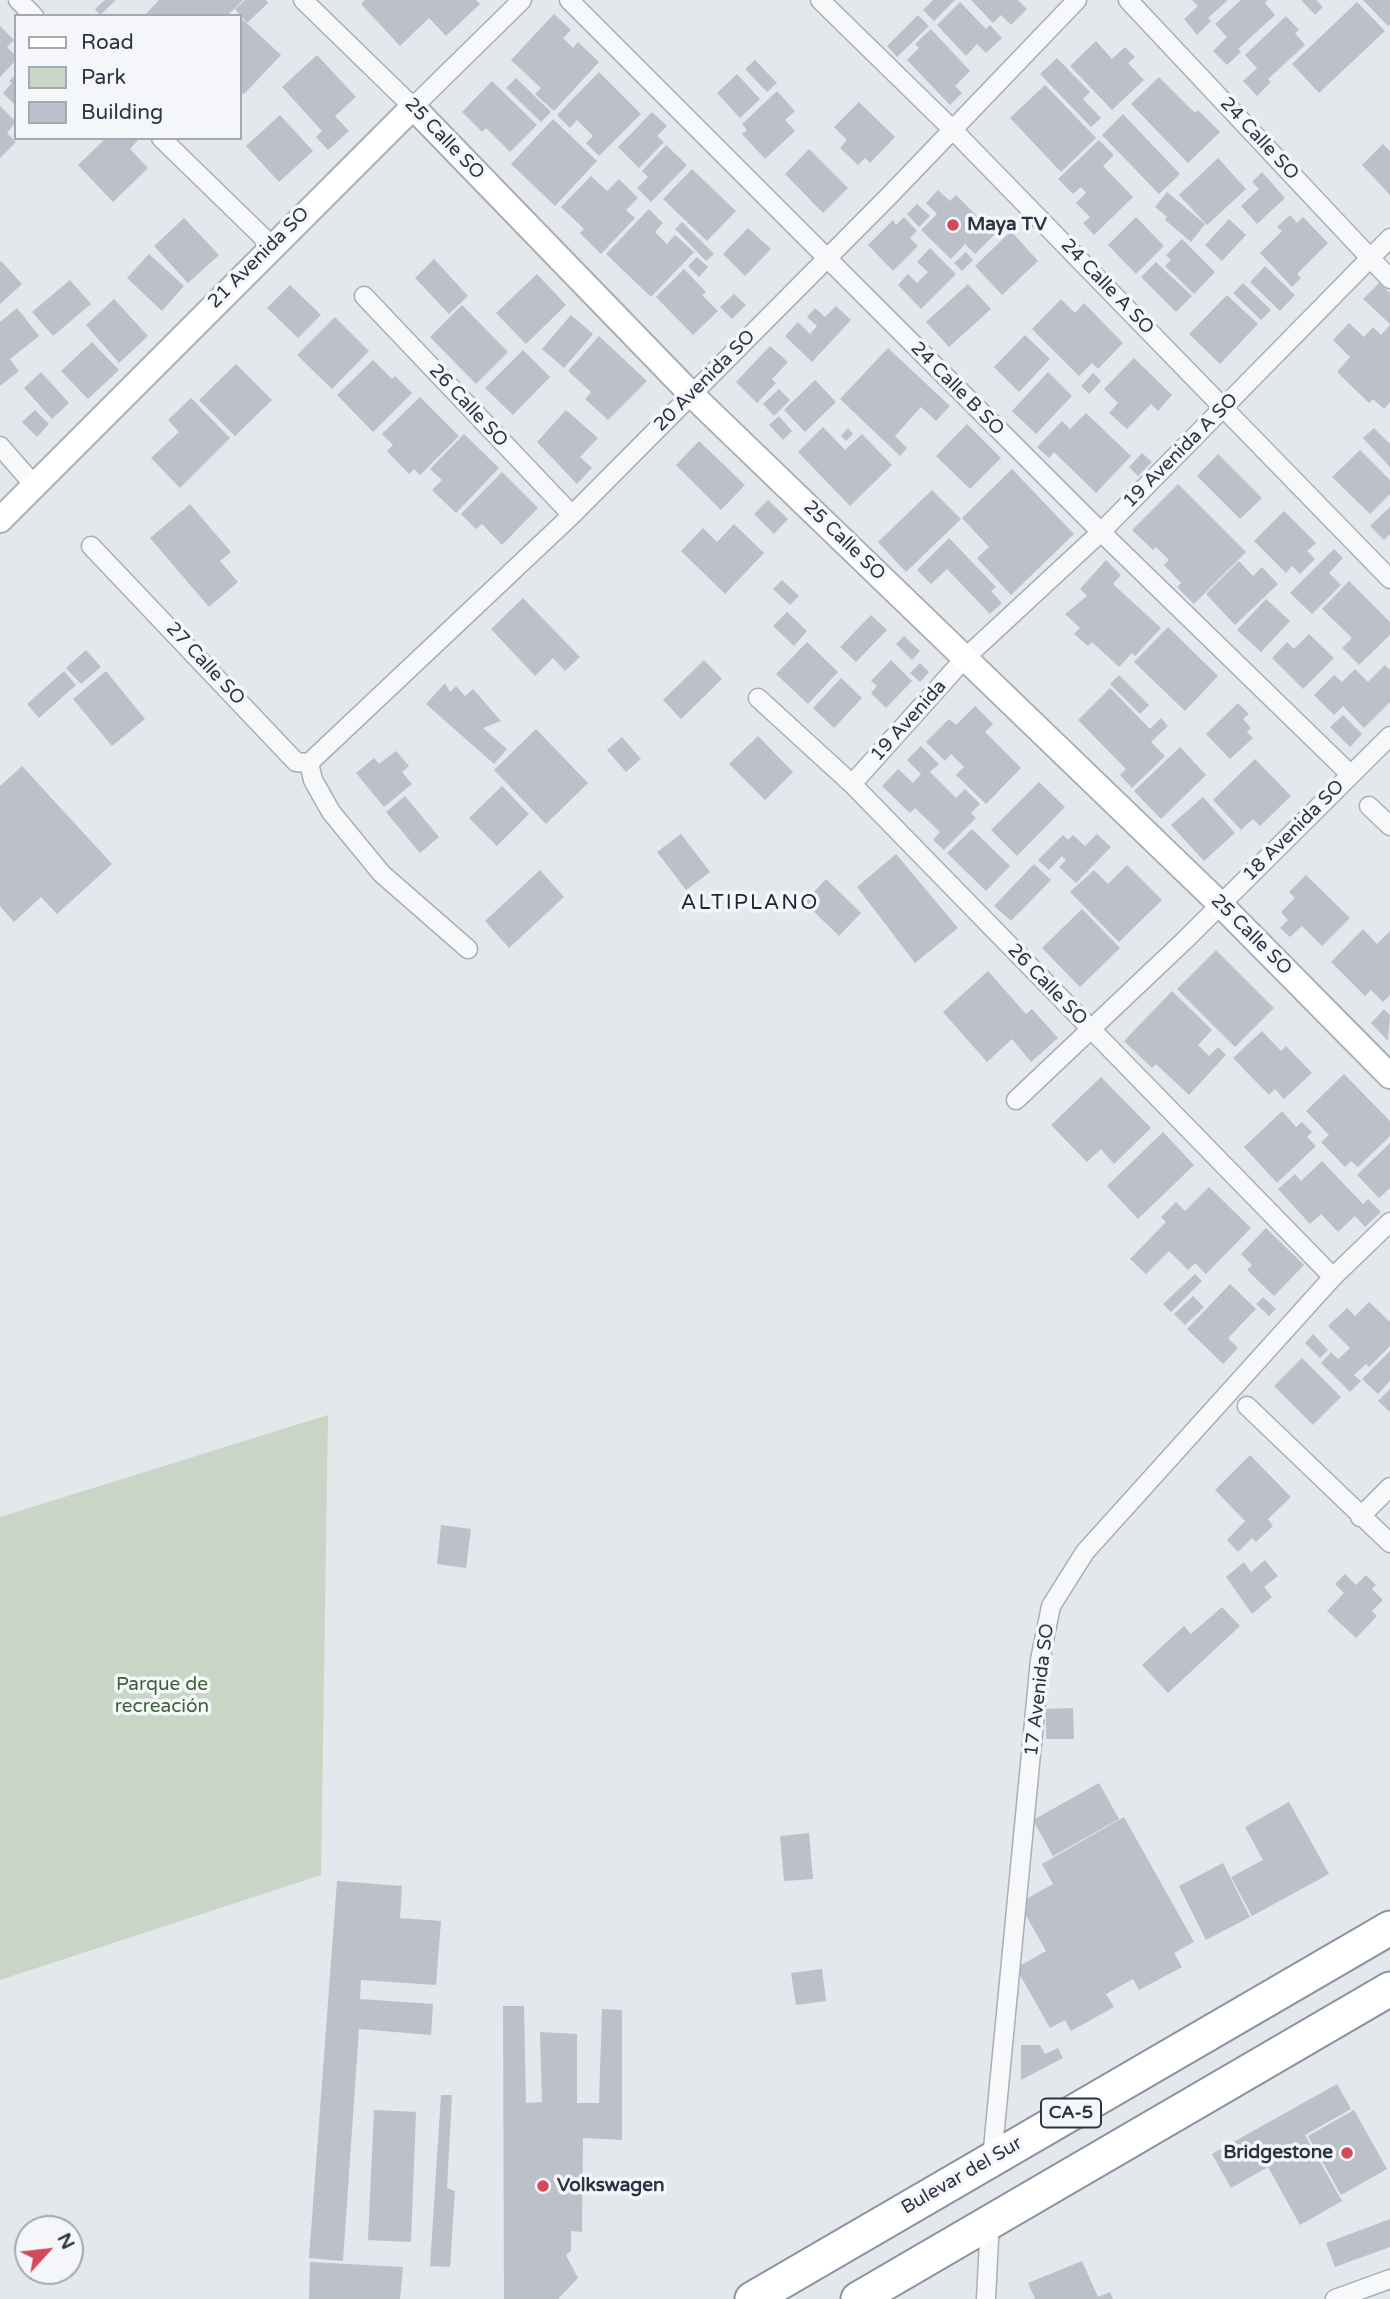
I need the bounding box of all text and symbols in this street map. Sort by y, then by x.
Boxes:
legend [14,14,242,140]
text: Road [81,30,134,55]
text: Park [81,65,126,90]
street label: 25 Calle SO [399,93,489,185]
street label: 24 Calle SO [1215,93,1303,185]
text: Building [81,100,163,125]
street label: 21 Avenida SO [204,203,314,313]
place label: Maya TV [967,214,1047,236]
marker: Maya TV [945,217,961,233]
street label: 24 Calle A SO [1056,234,1158,340]
street label: 20 Avenida SO [650,326,760,436]
street label: 24 Calle B SO [905,337,1009,441]
street label: 26 Calle SO [424,360,512,452]
street label: 19 Avenida A SO [1119,389,1243,513]
street label: 25 Calle SO [798,496,890,586]
street label: 27 Calle SO [161,618,249,710]
street label: 19 Avenida [866,675,952,767]
street label: 18 Avenida SO [1239,776,1349,886]
district label: ALTIPLANO [682,890,818,916]
street label: 25 Calle SO [1206,890,1296,980]
street label: 26 Calle SO [1002,939,1092,1031]
street label: 17 Avenida SO [1021,1622,1059,1758]
park label: Parque de recreación [115,1674,209,1718]
road number: CA-5 [1041,2098,1101,2127]
street label: Bulevar del Sur [898,2132,1026,2220]
place label: Bridgestone [1223,2142,1333,2164]
marker: Bridgestone [1339,2145,1355,2161]
place label: Volkswagen [557,2175,665,2197]
marker: Volkswagen [535,2178,551,2194]
north arrow [14,2215,84,2285]
text: N [53,2230,79,2253]

